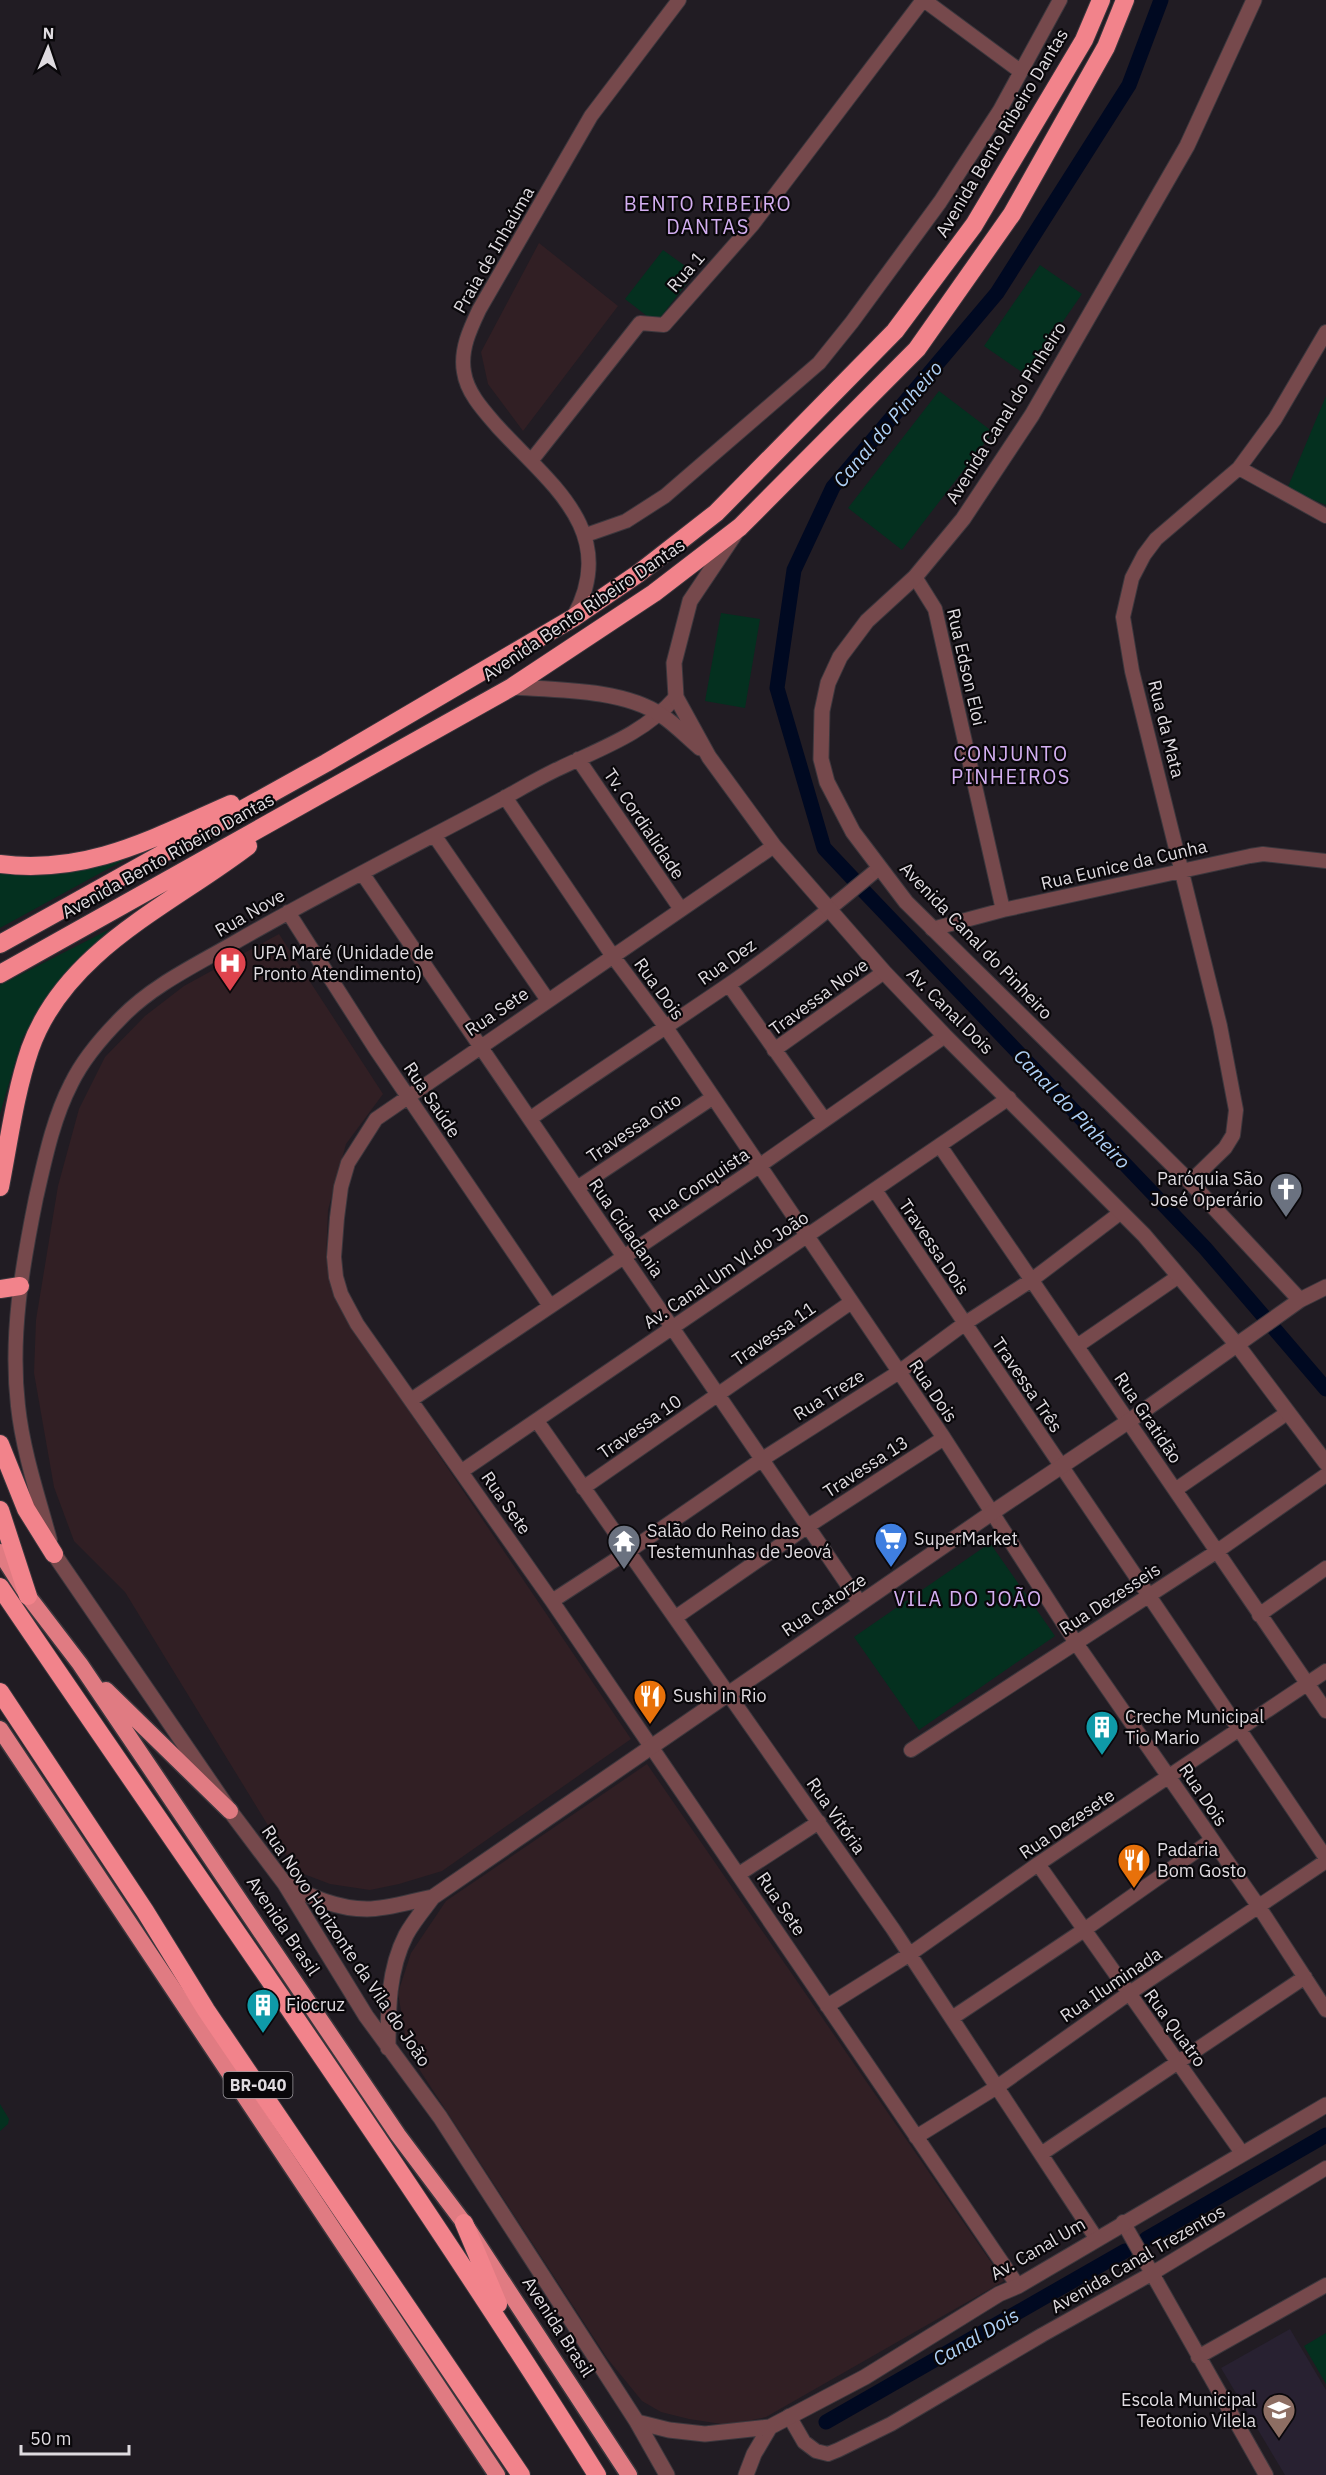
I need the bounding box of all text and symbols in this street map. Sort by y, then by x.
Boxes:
north arrow [18,18,78,78]
text: N [42,23,55,43]
street label: Avenida Bento Ribeiro Dantas [930,24,1073,241]
street label: Praia de Inhaúma [448,182,539,317]
district label: BENTO RIBEIRO DANTAS [624,190,792,240]
street label: Rua 1 [662,247,710,297]
street label: Avenida Canal do Pinheiro [940,318,1071,508]
water label: Canal do Pinheiro [827,355,948,493]
street label: Avenida Bento Ribeiro Dantas [478,533,689,686]
street label: Rua Edson Eloi [942,606,991,728]
street label: Rua da Mata [1143,678,1190,781]
district label: CONJUNTO PINHEIROS [951,740,1071,790]
street label: Tv. Cordialidade [599,764,690,884]
street label: Avenida Bento Ribeiro Dantas [57,787,278,924]
street label: Rua Eunice da Cunha [1039,834,1210,895]
street label: Avenida Canal do Pinheiro [895,857,1058,1024]
street label: Rua Nove [211,883,289,942]
street label: Rua Dez [693,933,760,990]
place label: UPA Maré (Unidade de Pronto Atendimento) [253,941,434,985]
hospital icon: UPA Maré (Unidade de Pronto Atendimento) [212,945,248,992]
street label: Rua Dois [629,953,690,1024]
street label: Travessa Nove [765,953,873,1040]
street label: Av. Canal Dois [902,962,999,1059]
street label: Rua Sete [460,982,533,1041]
water label: Canal do Pinheiro [1008,1043,1137,1175]
street label: Rua Saúde [399,1058,466,1142]
street label: Travessa Oito [582,1088,685,1168]
street label: Rua Conquista [644,1142,754,1227]
place label: Paróquia São José Operário [1150,1167,1263,1211]
church icon: Paróquia São José Operário [1268,1171,1304,1218]
street label: Rua Cidadania [584,1174,669,1282]
street label: Travessa Dois [894,1194,975,1299]
street label: Av. Canal Um Vl.do João [639,1206,813,1334]
street label: Travessa 11 [727,1296,820,1371]
street label: Travessa Três [987,1333,1068,1437]
street label: Rua Dois [904,1355,963,1427]
street label: Rua Treze [789,1364,869,1425]
street label: Rua Gratidão [1109,1368,1187,1468]
street label: Travessa 10 [593,1389,686,1464]
street label: Travessa 13 [819,1431,913,1503]
street label: Rua Sete [476,1467,537,1539]
place label: Salão do Reino das Testemunhas de Jeová [647,1519,832,1563]
supermarket icon: SuperMarket [873,1521,909,1568]
temple icon: Salão do Reino das Testemunhas de Jeová [606,1523,642,1570]
place label: SuperMarket [914,1527,1018,1550]
street label: Rua Dezesseis [1055,1557,1165,1640]
street label: Rua Catorze [777,1568,871,1641]
district label: VILA DO JOÃO [893,1585,1043,1612]
restaurant icon: Sushi in Rio [632,1678,668,1725]
place label: Sushi in Rio [673,1684,767,1707]
place label: Creche Municipal Tio Mario [1125,1705,1264,1749]
building icon: Creche Municipal Tio Mario [1084,1709,1120,1756]
street label: Rua Dois [1174,1759,1233,1831]
street label: Rua Vitória [802,1773,871,1859]
street label: Rua Dezesete [1015,1783,1119,1864]
street label: Rua Novo Horizonte da Vila do João [257,1821,436,2071]
place label: Padaria Bom Gosto [1157,1838,1246,1882]
restaurant icon: Padaria Bom Gosto [1116,1842,1152,1889]
street label: Rua Sete [752,1867,811,1940]
street label: Avenida Brasil [242,1872,325,1980]
street label: Rua Iluminada [1055,1942,1166,2027]
street label: Rua Quatro [1139,1984,1211,2071]
building icon: Fiocruz [245,1987,281,2034]
place label: Fiocruz [286,1993,345,2016]
road number: BR-040 [224,2072,292,2098]
street label: Avenida Canal Trezentos [1046,2199,1229,2318]
street label: Av. Canal Um [986,2212,1089,2285]
street label: Avenida Brasil [517,2272,599,2381]
water label: Canal Dois [928,2301,1024,2372]
place label: Escola Municipal Teotonio Vilela [1121,2388,1256,2432]
school or university icon: Escola Municipal Teotonio Vilela [1261,2392,1297,2439]
scale bar [21,2418,129,2456]
text: 50 m [30,2427,72,2450]

